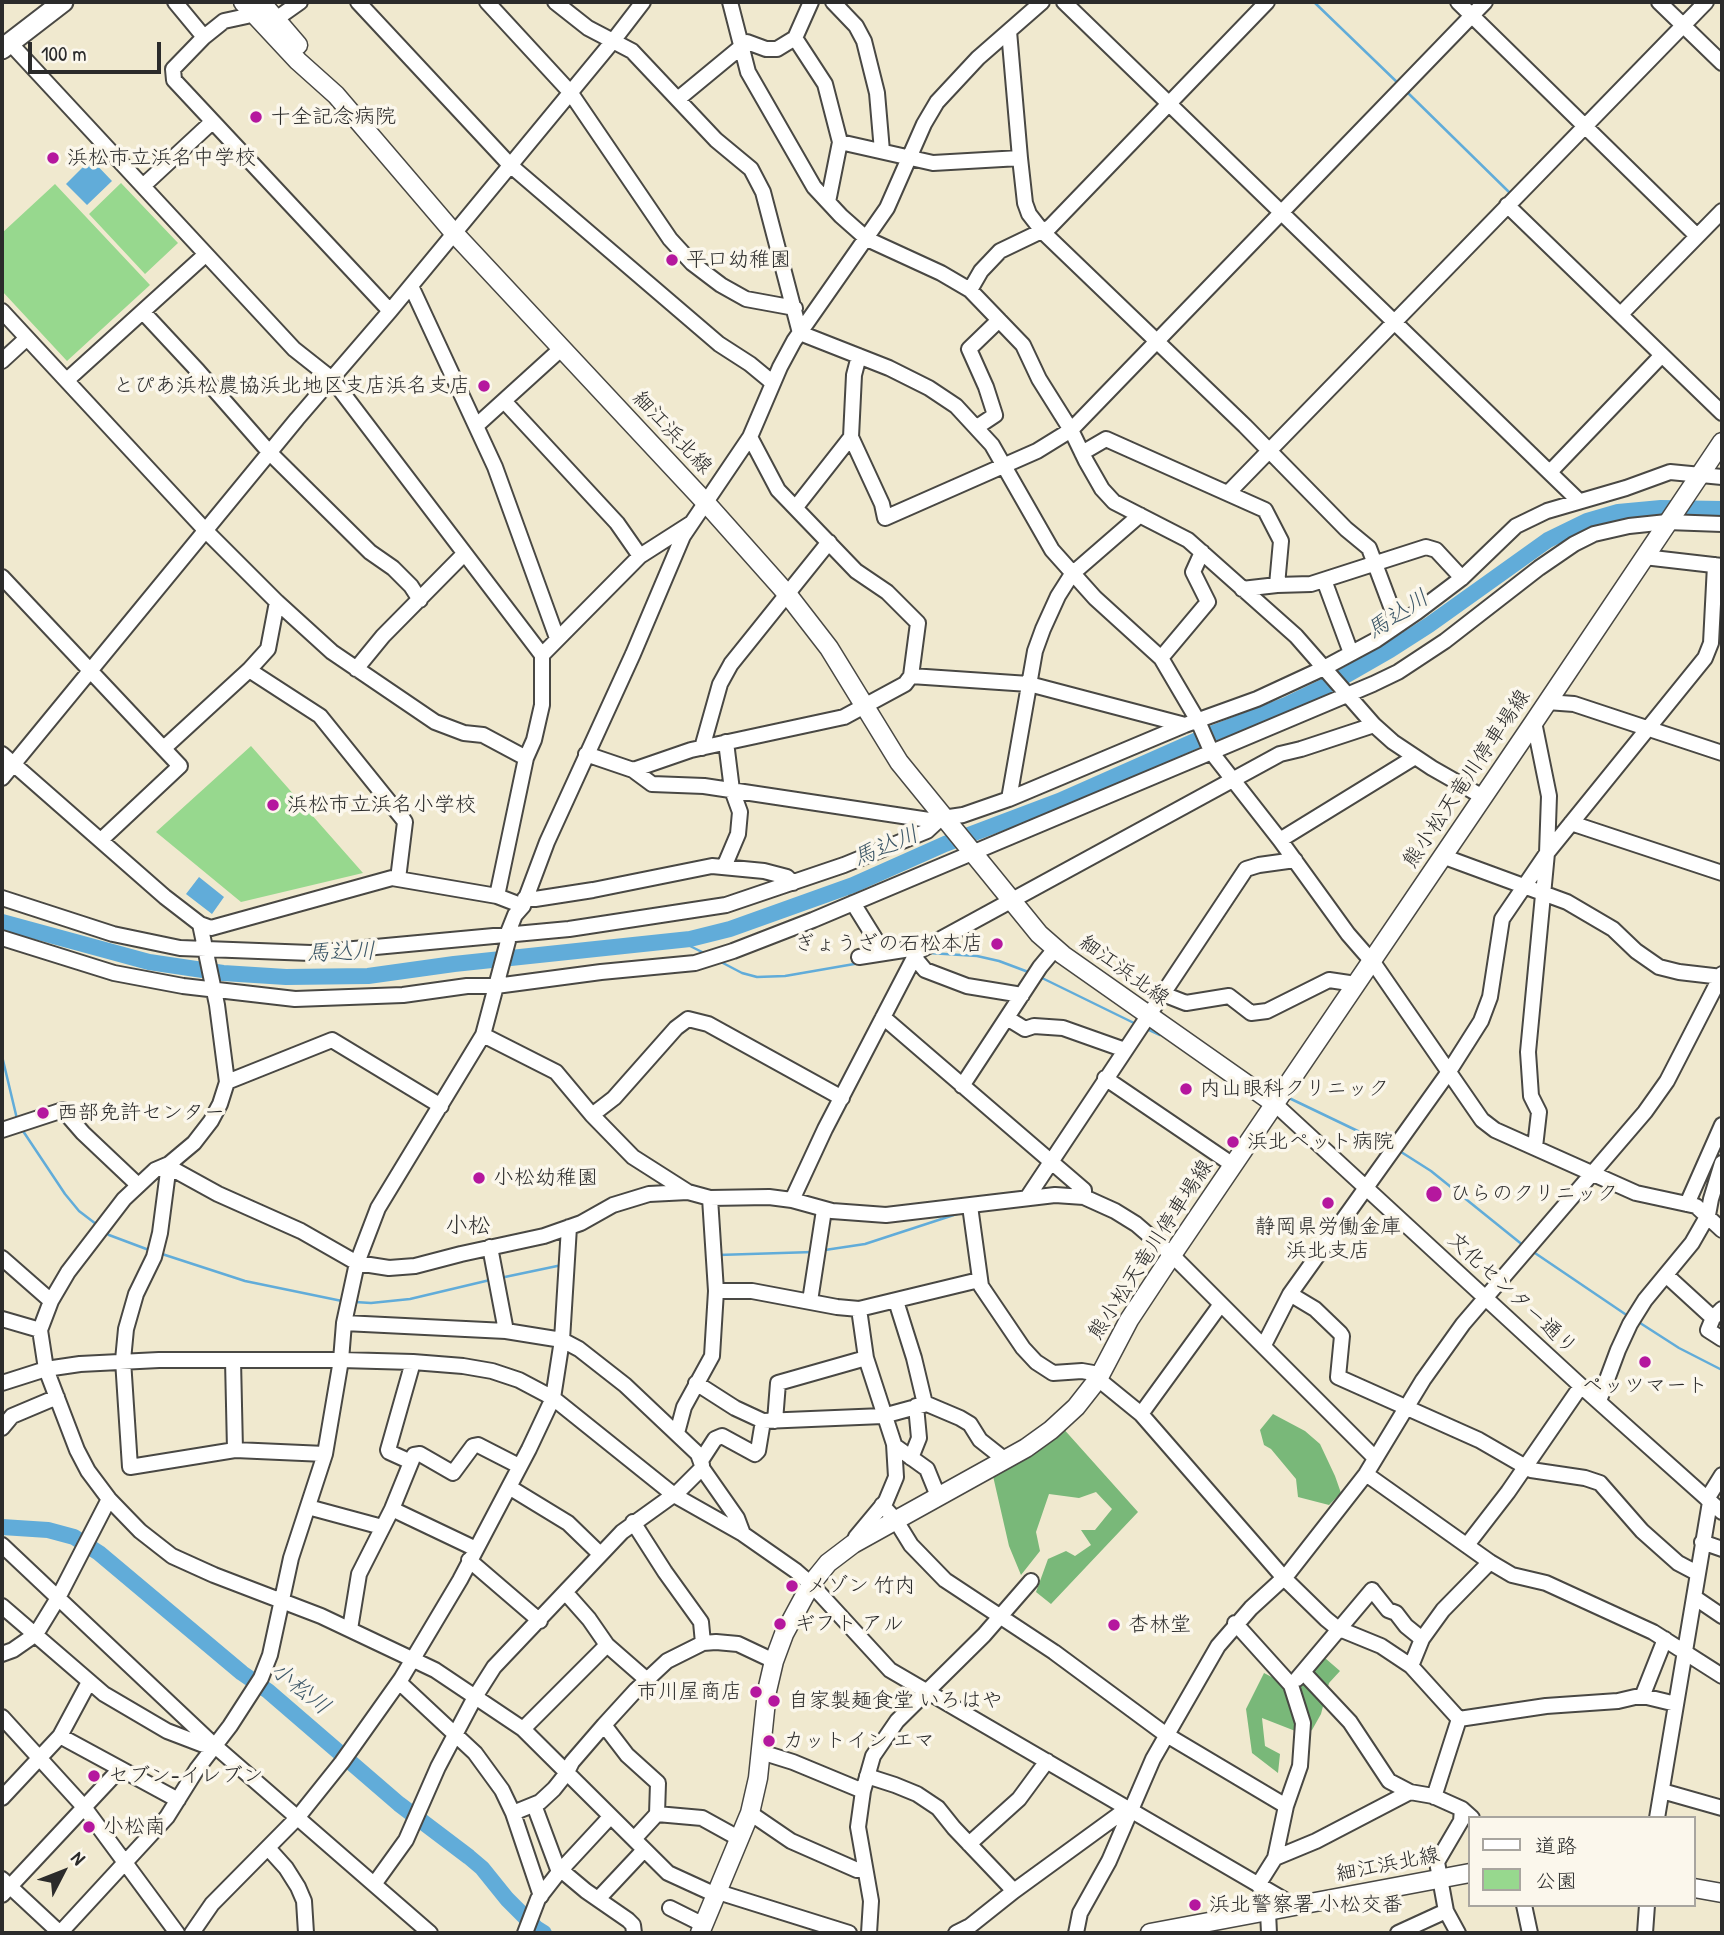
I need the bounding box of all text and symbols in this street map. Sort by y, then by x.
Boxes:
scale bar [32,28,164,72]
text: 100 m [41,39,87,68]
place label: 十全記念病院 [270,104,396,130]
marker: 十全記念病院 [248,109,264,125]
place label: 浜松市立浜名中学校 [67,145,256,171]
marker: 浜松市立浜名中学校 [45,150,61,166]
place label: 平口幼稚園 [686,247,791,273]
marker: 平口幼稚園 [664,252,680,268]
place label: とぴあ浜松農協浜北地区支店浜名支店 [113,373,470,399]
marker: とぴあ浜松農協浜北地区支店浜名支店 [476,378,492,394]
street label: 細江浜北線 [627,386,717,480]
water label: 馬込川 [1362,585,1434,645]
street label: 熊小松天竜川停車場線 [1398,685,1536,873]
place label: 浜松市立浜名小学校 [287,792,476,818]
marker: 浜松市立浜名小学校 [265,797,281,813]
water label: 馬込川 [849,821,923,873]
street label: 細江浜北線 [1074,930,1174,1012]
place label: ぎょうざの石松本店 [794,931,983,957]
marker: ぎょうざの石松本店 [989,936,1005,952]
water label: 馬込川 [306,938,376,968]
place label: 内山眼科クリニック [1200,1076,1389,1102]
marker: 内山眼科クリニック [1178,1081,1194,1097]
place label: 西部免許センター [57,1100,225,1126]
marker: 西部免許センター [35,1105,51,1121]
place label: 浜北ペット病院 [1247,1129,1394,1155]
marker: 浜北ペット病院 [1225,1134,1241,1150]
street label: 熊小松天竜川停車場線 [1083,1155,1219,1345]
place label: 小松幼稚園 [493,1165,598,1191]
marker: 小松幼稚園 [471,1170,487,1186]
place label: ひらのクリニック [1450,1181,1618,1207]
marker: ひらのクリニック [1424,1184,1444,1204]
marker: 静岡県労働金庫 浜北支店 [1320,1195,1336,1211]
district label: 小松 [445,1213,491,1241]
place label: 静岡県労働金庫 浜北支店 [1255,1214,1401,1264]
street label: 文化センター通り [1442,1227,1582,1361]
marker: ペッツマート [1637,1354,1653,1370]
place label: ペッツマート [1582,1373,1708,1399]
place label: メゾン 竹内 [806,1573,916,1599]
marker: メゾン 竹内 [784,1578,800,1594]
place label: ギフト アル [794,1611,904,1637]
place label: 杏林堂 [1128,1612,1191,1638]
marker: ギフト アル [772,1616,788,1632]
marker: 杏林堂 [1106,1617,1122,1633]
water label: 小松川 [265,1657,335,1721]
place label: 市川屋商店 [637,1679,742,1705]
marker: 市川屋商店 [748,1684,764,1700]
place label: 自家製麺食堂 いろはや [788,1688,1003,1714]
marker: 自家製麺食堂 いろはや [766,1693,782,1709]
place label: カットイン エマ [783,1728,935,1754]
marker: カットイン エマ [761,1733,777,1749]
place label: セブン-イレブン [108,1763,263,1789]
marker: セブン-イレブン [86,1768,102,1784]
place label: 小松南 [103,1814,166,1840]
legend [1468,1816,1696,1907]
marker: 小松南 [81,1819,97,1835]
text: 道路 [1535,1831,1577,1860]
north arrow [28,1837,98,1907]
street label: 細江浜北線 [1334,1843,1442,1887]
text: N [66,1845,92,1870]
text: 公園 [1535,1866,1577,1895]
place label: 浜北警察署 小松交番 [1209,1892,1403,1918]
marker: 浜北警察署 小松交番 [1187,1897,1203,1913]

